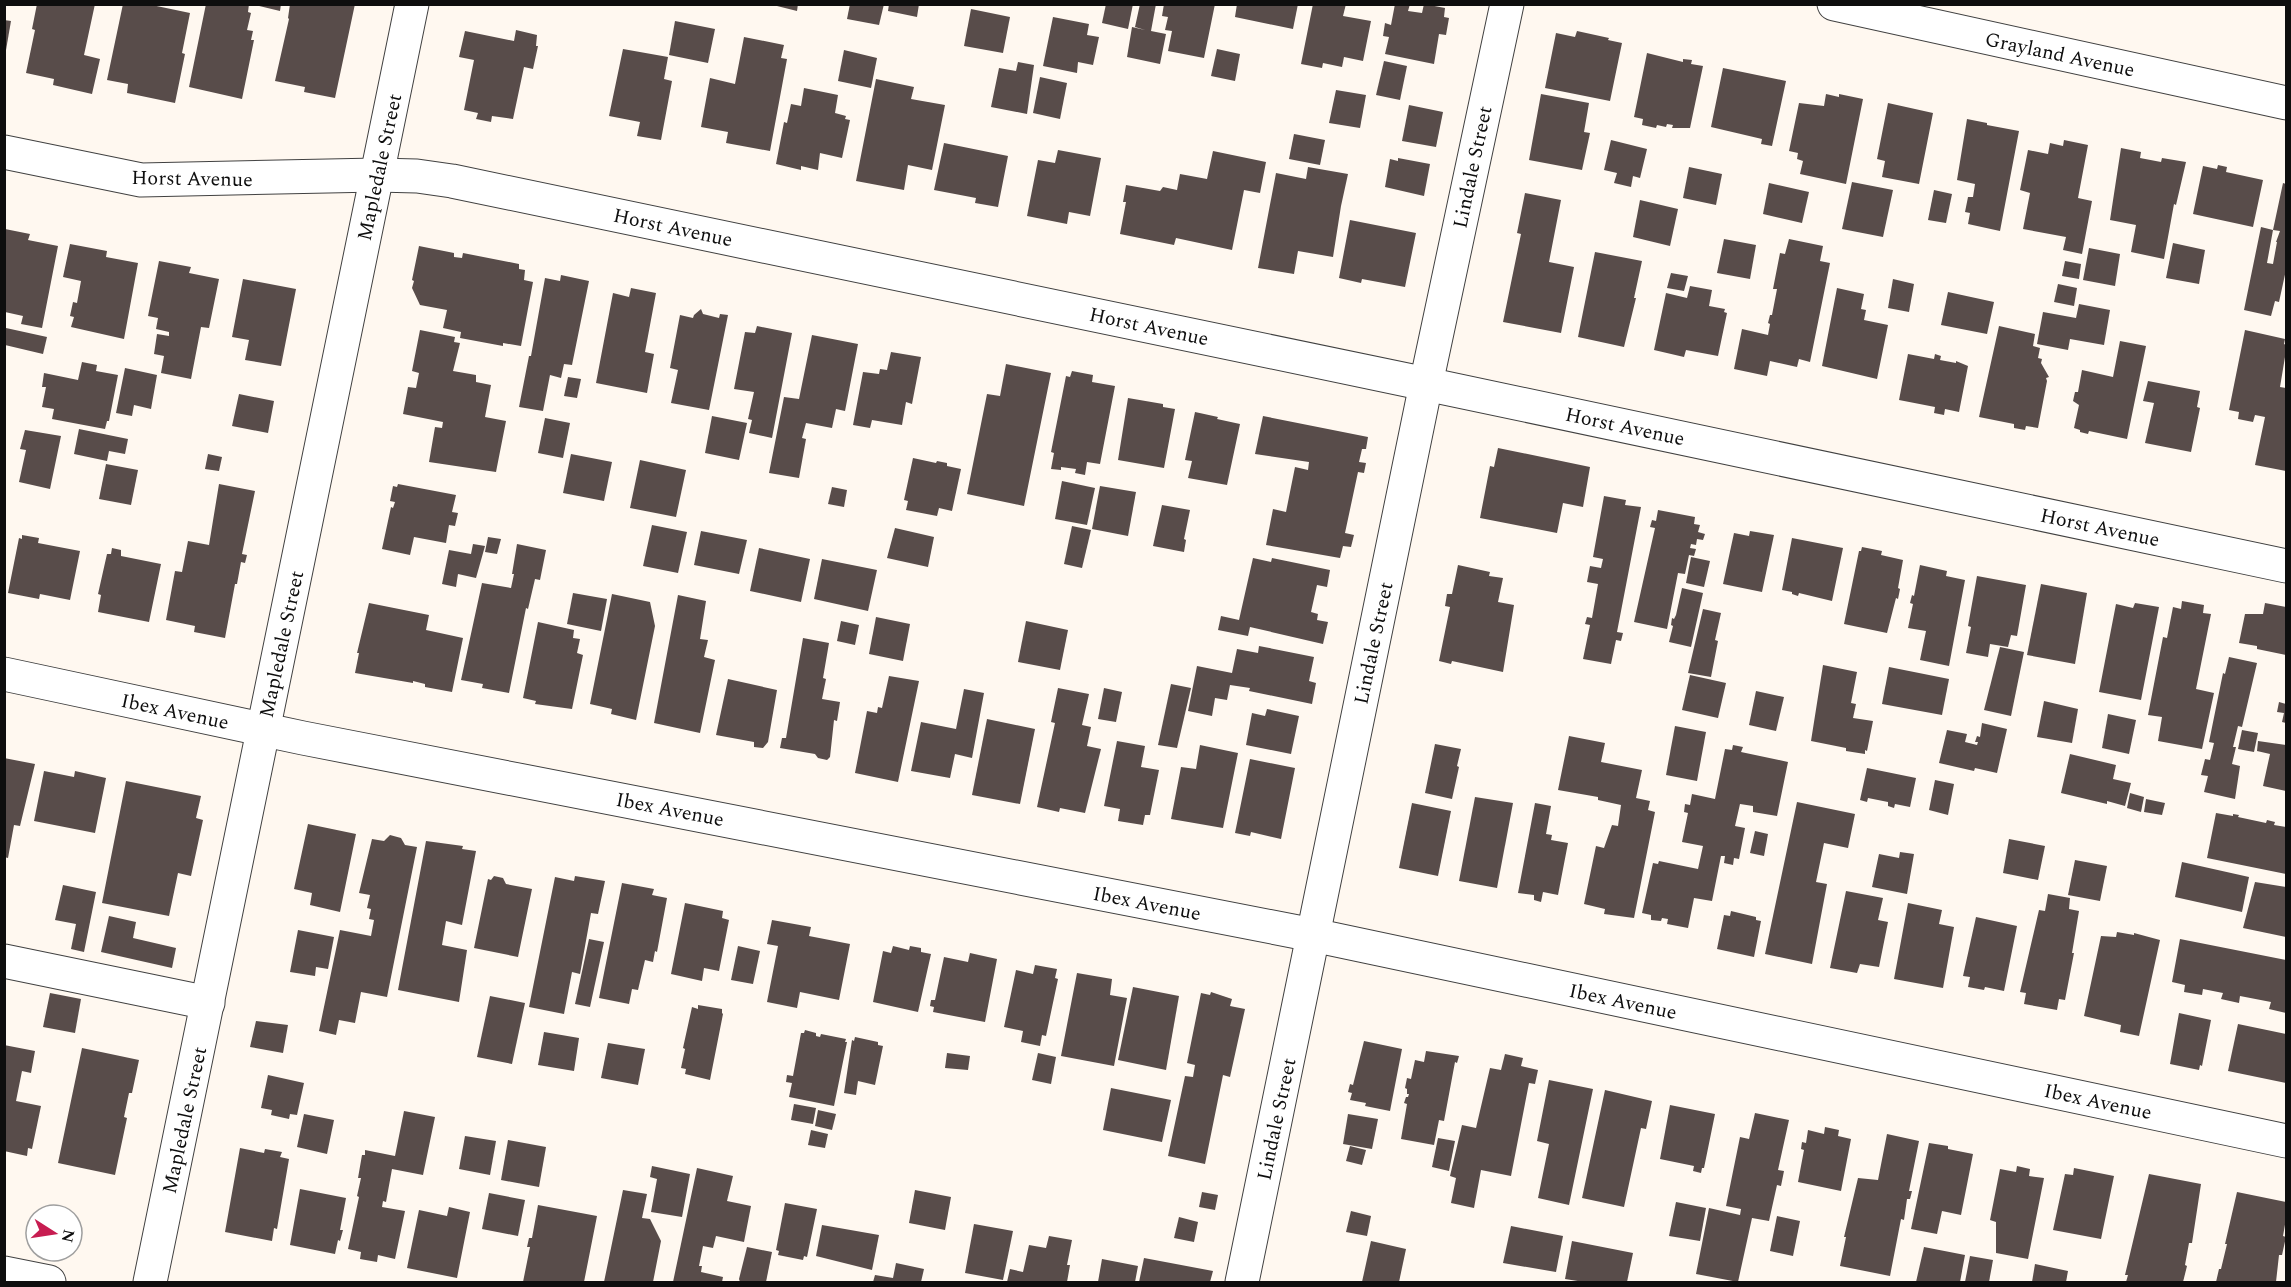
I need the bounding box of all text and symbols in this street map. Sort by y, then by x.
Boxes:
street label: Grayland Avenue [1982,24,2137,85]
street label: Mapledale Street [350,91,410,244]
street label: Lindale Street [1445,103,1501,231]
street label: Horst Avenue [131,163,253,195]
street label: Horst Avenue [610,201,735,255]
street label: Horst Avenue [1086,300,1211,354]
street label: Horst Avenue [1562,400,1687,454]
street label: Horst Avenue [2037,501,2162,555]
street label: Mapledale Street [252,568,312,721]
street label: Lindale Street [1346,579,1402,707]
street label: Ibex Avenue [118,686,231,738]
street label: Ibex Avenue [613,785,726,835]
street label: Ibex Avenue [1090,879,1203,929]
street label: Ibex Avenue [1566,976,1679,1028]
street label: Mapledale Street [155,1044,215,1197]
street label: Lindale Street [1249,1055,1305,1183]
street label: Ibex Avenue [2041,1076,2154,1128]
north arrow [24,1203,84,1263]
text: N [55,1227,81,1245]

